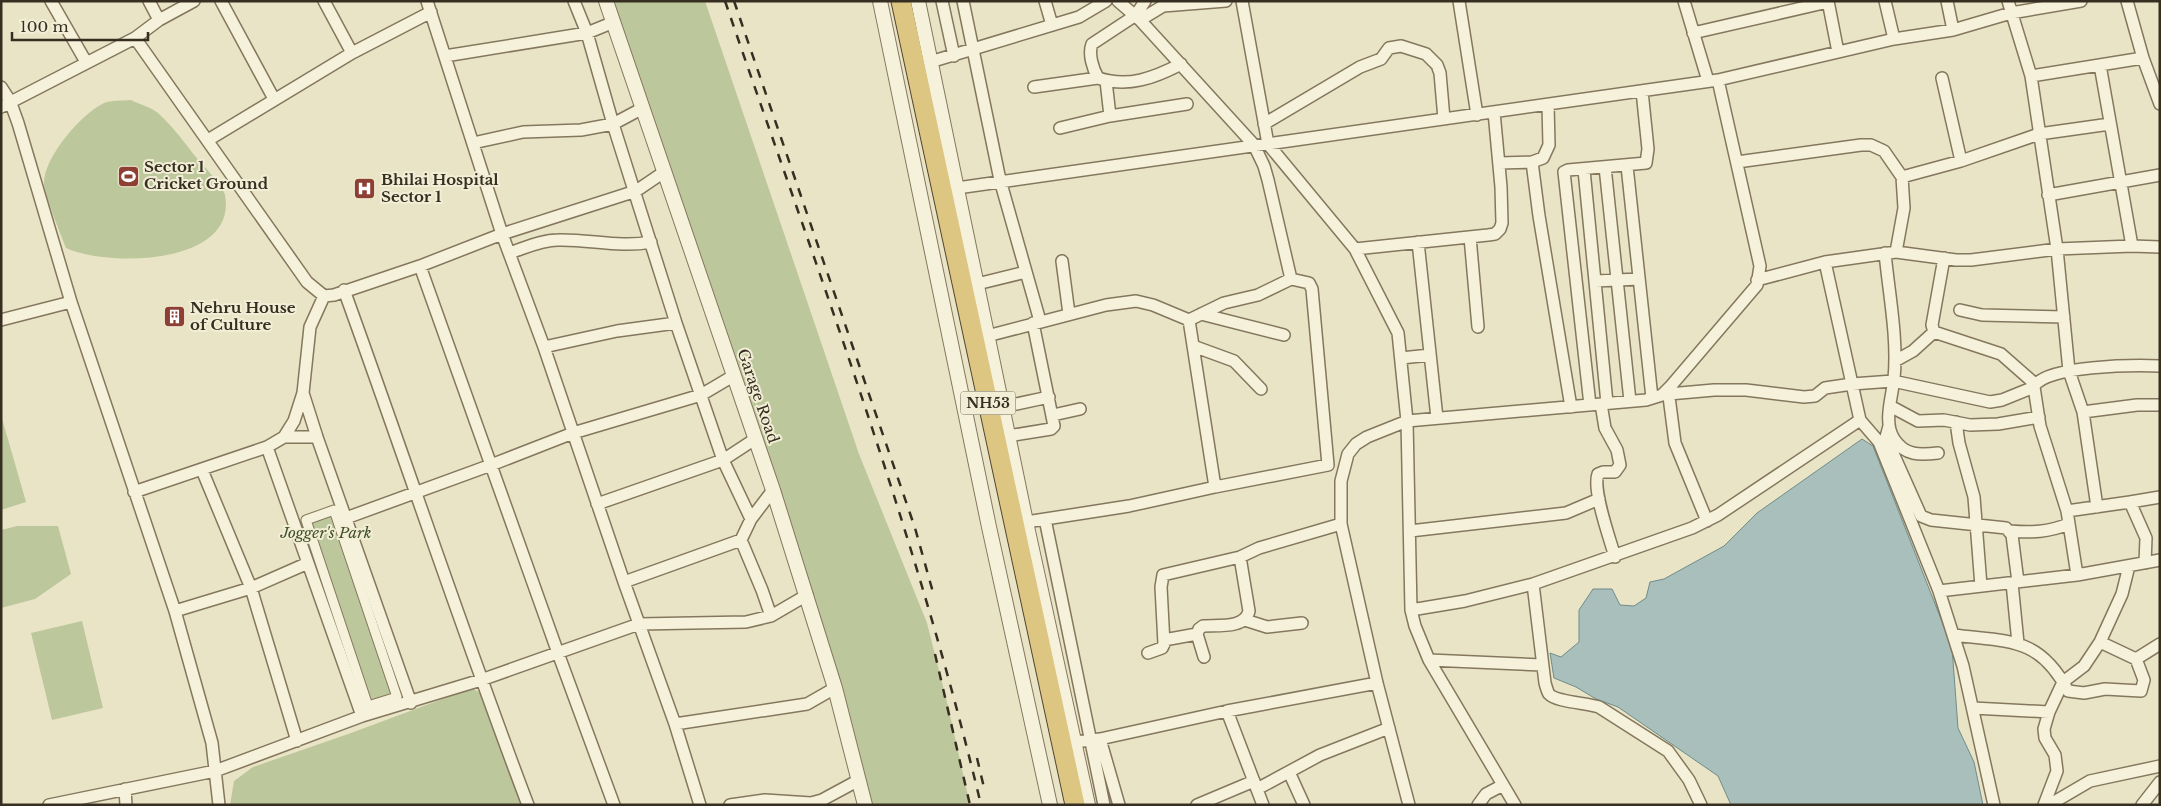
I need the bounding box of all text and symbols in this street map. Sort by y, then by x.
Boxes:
scale bar [12,10,149,42]
text: 100 m [20,17,69,36]
place label: Sector 1 Cricket Ground [144,157,269,193]
sports icon: Sector 1 Cricket Ground [116,164,140,188]
place label: Bhilai Hospital Sector 1 [381,170,499,206]
hospital icon: Bhilai Hospital Sector 1 [353,177,377,201]
place label: Nehru House of Culture [190,298,296,334]
building icon: Nehru House of Culture [162,305,186,329]
street label: Garage Road [733,346,783,446]
road number: NH53 [960,392,1016,414]
park label: Jogger's Park [280,523,372,542]

